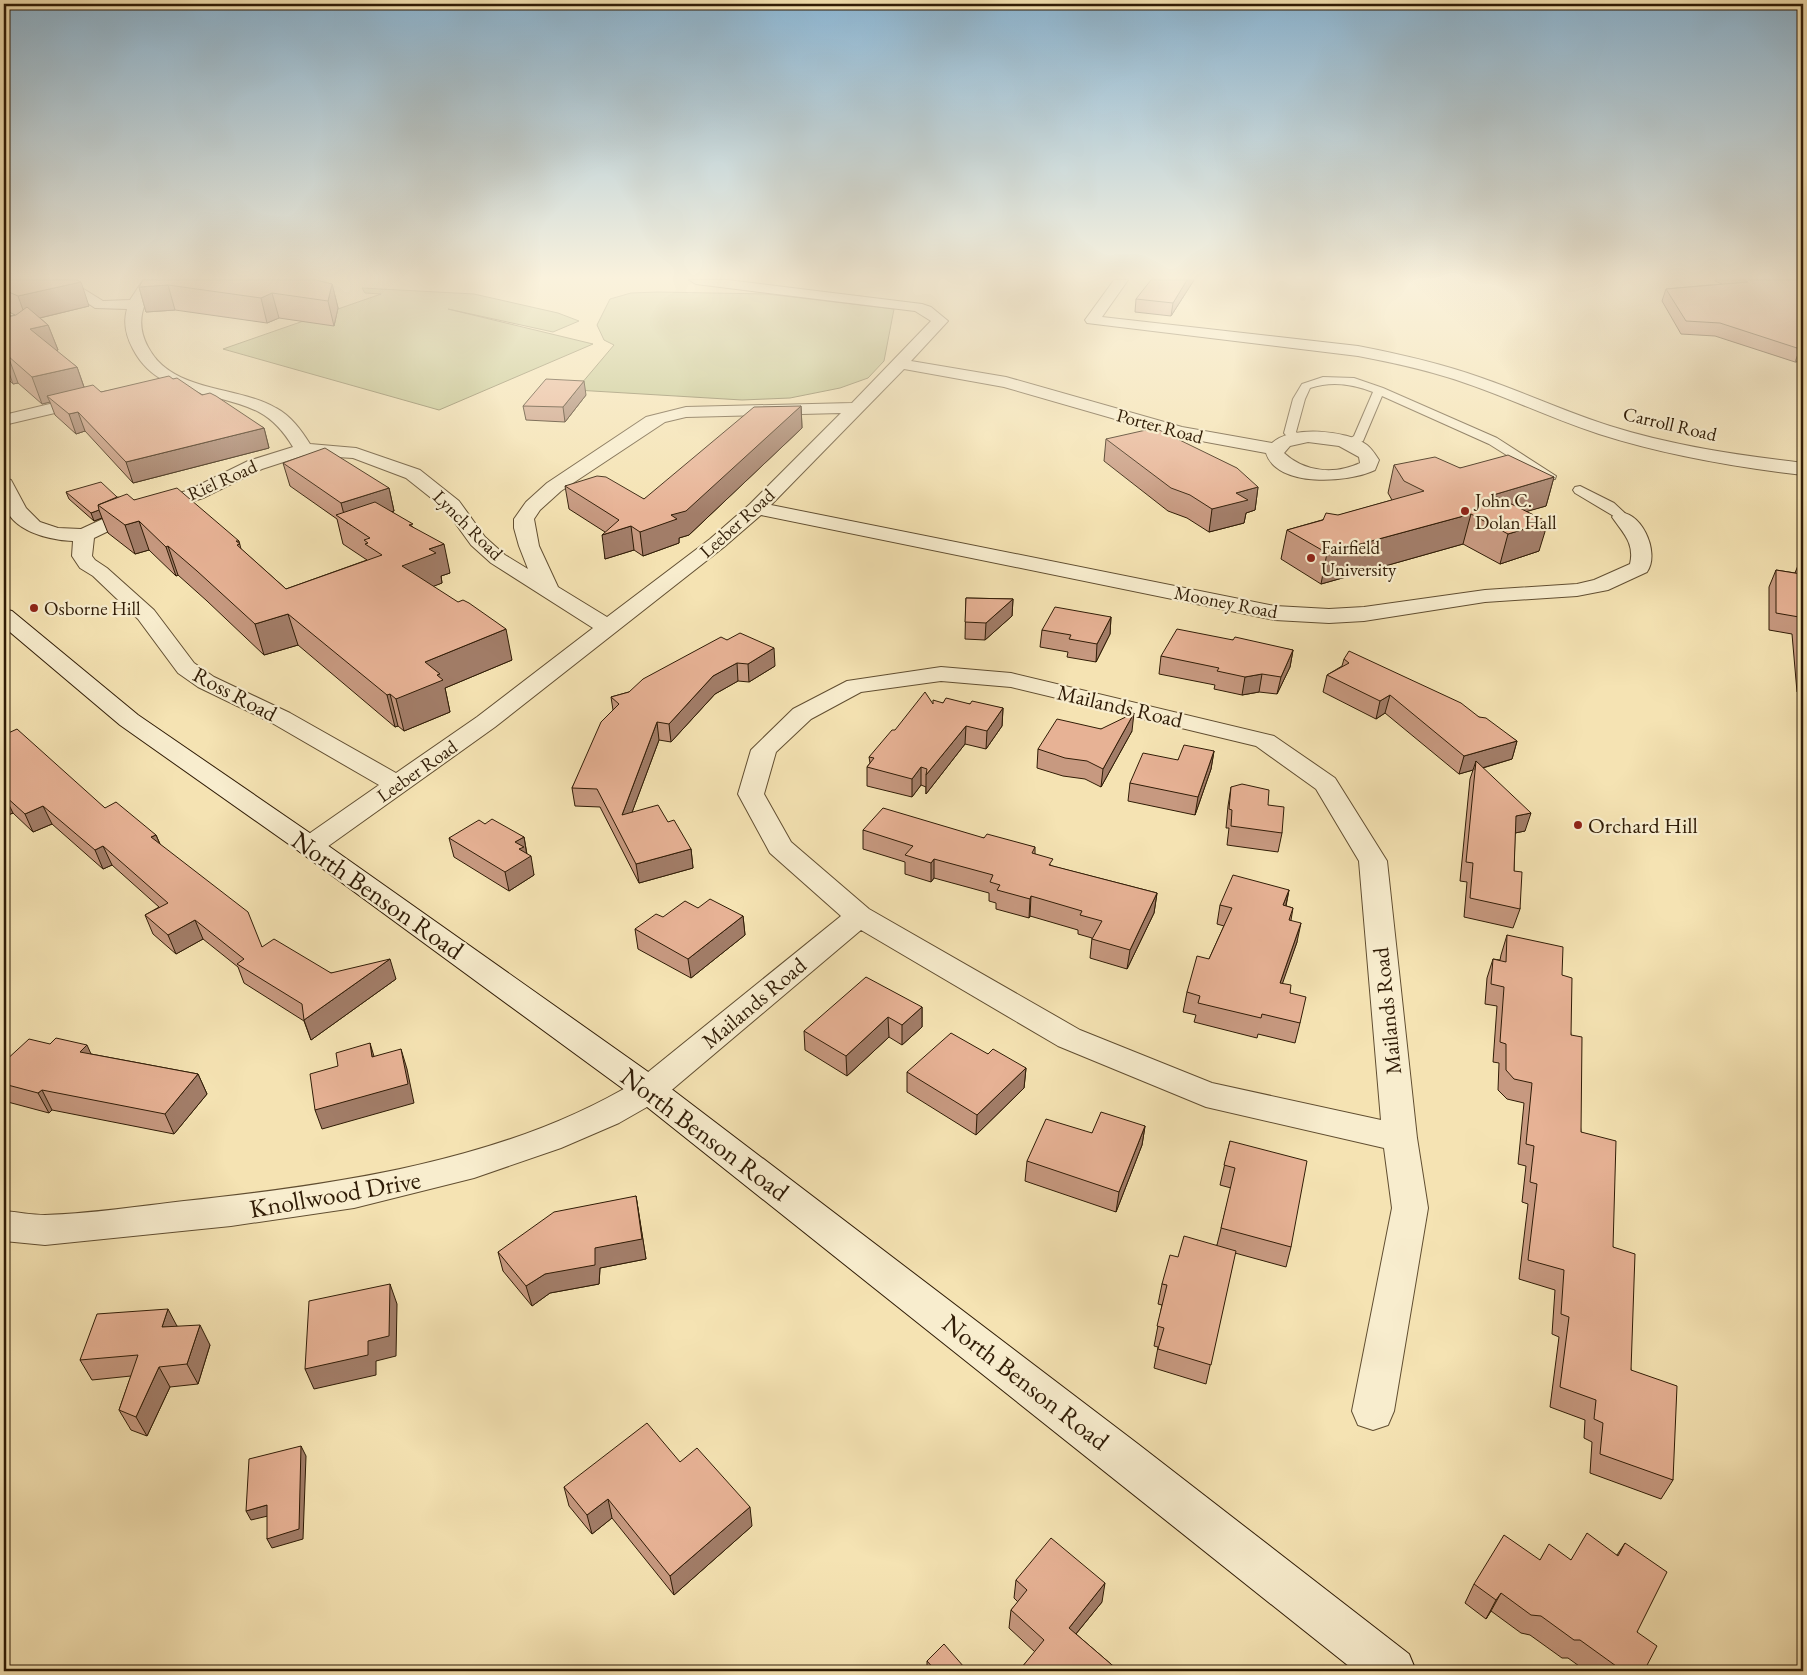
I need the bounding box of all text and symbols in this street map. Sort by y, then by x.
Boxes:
street label: Carroll Road [1621,401,1720,447]
street label: Porter Road [1114,402,1206,450]
street label: Riel Road [183,453,261,506]
street label: Leeber Road [694,482,780,563]
street label: Lynch Road [427,484,509,566]
place label: John C. Dolan Hall [1473,488,1557,535]
marker: John C. Dolan Hall [1459,505,1471,517]
place label: Fairfield University [1321,535,1397,582]
marker: Fairfield University [1305,552,1317,564]
street label: Mooney Road [1172,580,1280,624]
place label: Osborne Hill [44,596,141,621]
marker: Osborne Hill [28,602,40,614]
street label: Ross Road [188,660,283,729]
street label: Mailands Road [1054,677,1186,735]
street label: Leeber Road [372,734,463,808]
place label: Orchard Hill [1588,811,1698,840]
marker: Orchard Hill [1572,819,1584,831]
street label: North Benson Road [285,823,471,968]
street label: Mailands Road [1366,945,1408,1076]
street label: Mailands Road [696,950,813,1055]
street label: North Benson Road [614,1059,797,1209]
street label: Knollwood Drive [247,1162,423,1226]
street label: North Benson Road [936,1306,1117,1458]

